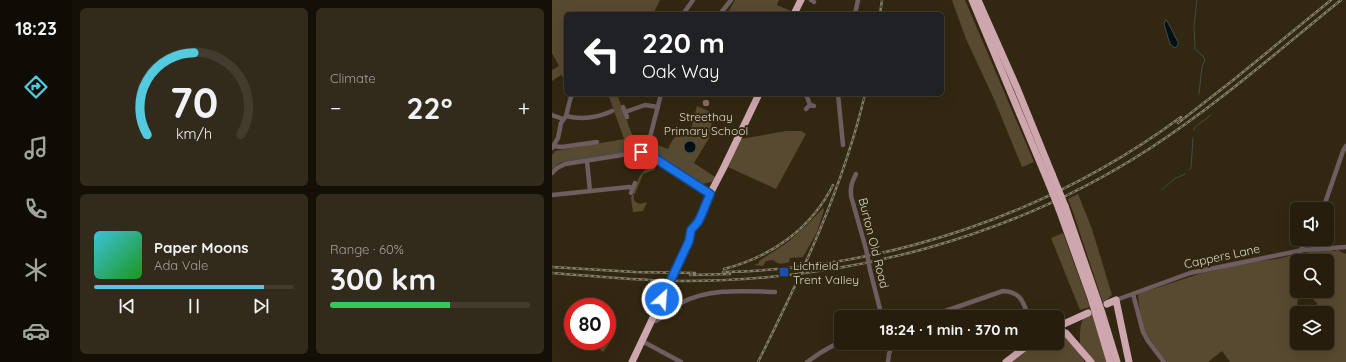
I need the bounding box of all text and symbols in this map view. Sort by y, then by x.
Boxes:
text: 18:23 [15,17,57,40]
text: 220 m [642,25,725,60]
icon: left [576,28,628,80]
text: Oak Way [642,60,720,83]
text: Climate [330,70,376,86]
icon: directions [22,73,50,101]
text: 70 [170,76,218,128]
text: 22° [407,89,452,127]
text: − [330,94,341,122]
text: + [518,94,530,122]
marker: Streethay Primary School [701,98,711,108]
place label: Streethay Primary School [664,109,748,138]
text: km/h [176,125,212,143]
icon: music [22,134,50,162]
pin [624,135,658,169]
icon: arrive [630,141,652,163]
icon: phone [22,195,50,223]
street label: Burton Old Road [855,196,893,290]
map controls [1290,202,1334,350]
button: sound [1290,202,1334,246]
text: Paper Moons [154,238,249,257]
text: Range · 60% [330,241,404,257]
street label: Cappers Lane [1183,241,1262,271]
button: search [1290,254,1334,298]
icon: climate [22,256,50,284]
text: Ada Vale [154,257,208,273]
place label: Lichfield Trent Valley [793,258,859,287]
text: 300 km [330,260,436,298]
marker: Lichfield Trent Valley [778,266,790,278]
position arrow [641,278,683,320]
icon: previous [116,295,138,317]
icon: pause [183,295,205,317]
icon: next [250,295,272,317]
speed limit sign: 80 [564,298,616,350]
button: layers [1290,306,1334,350]
icon: car [22,317,50,345]
text: 18:24 · 1 min · 370 m [880,320,1018,339]

